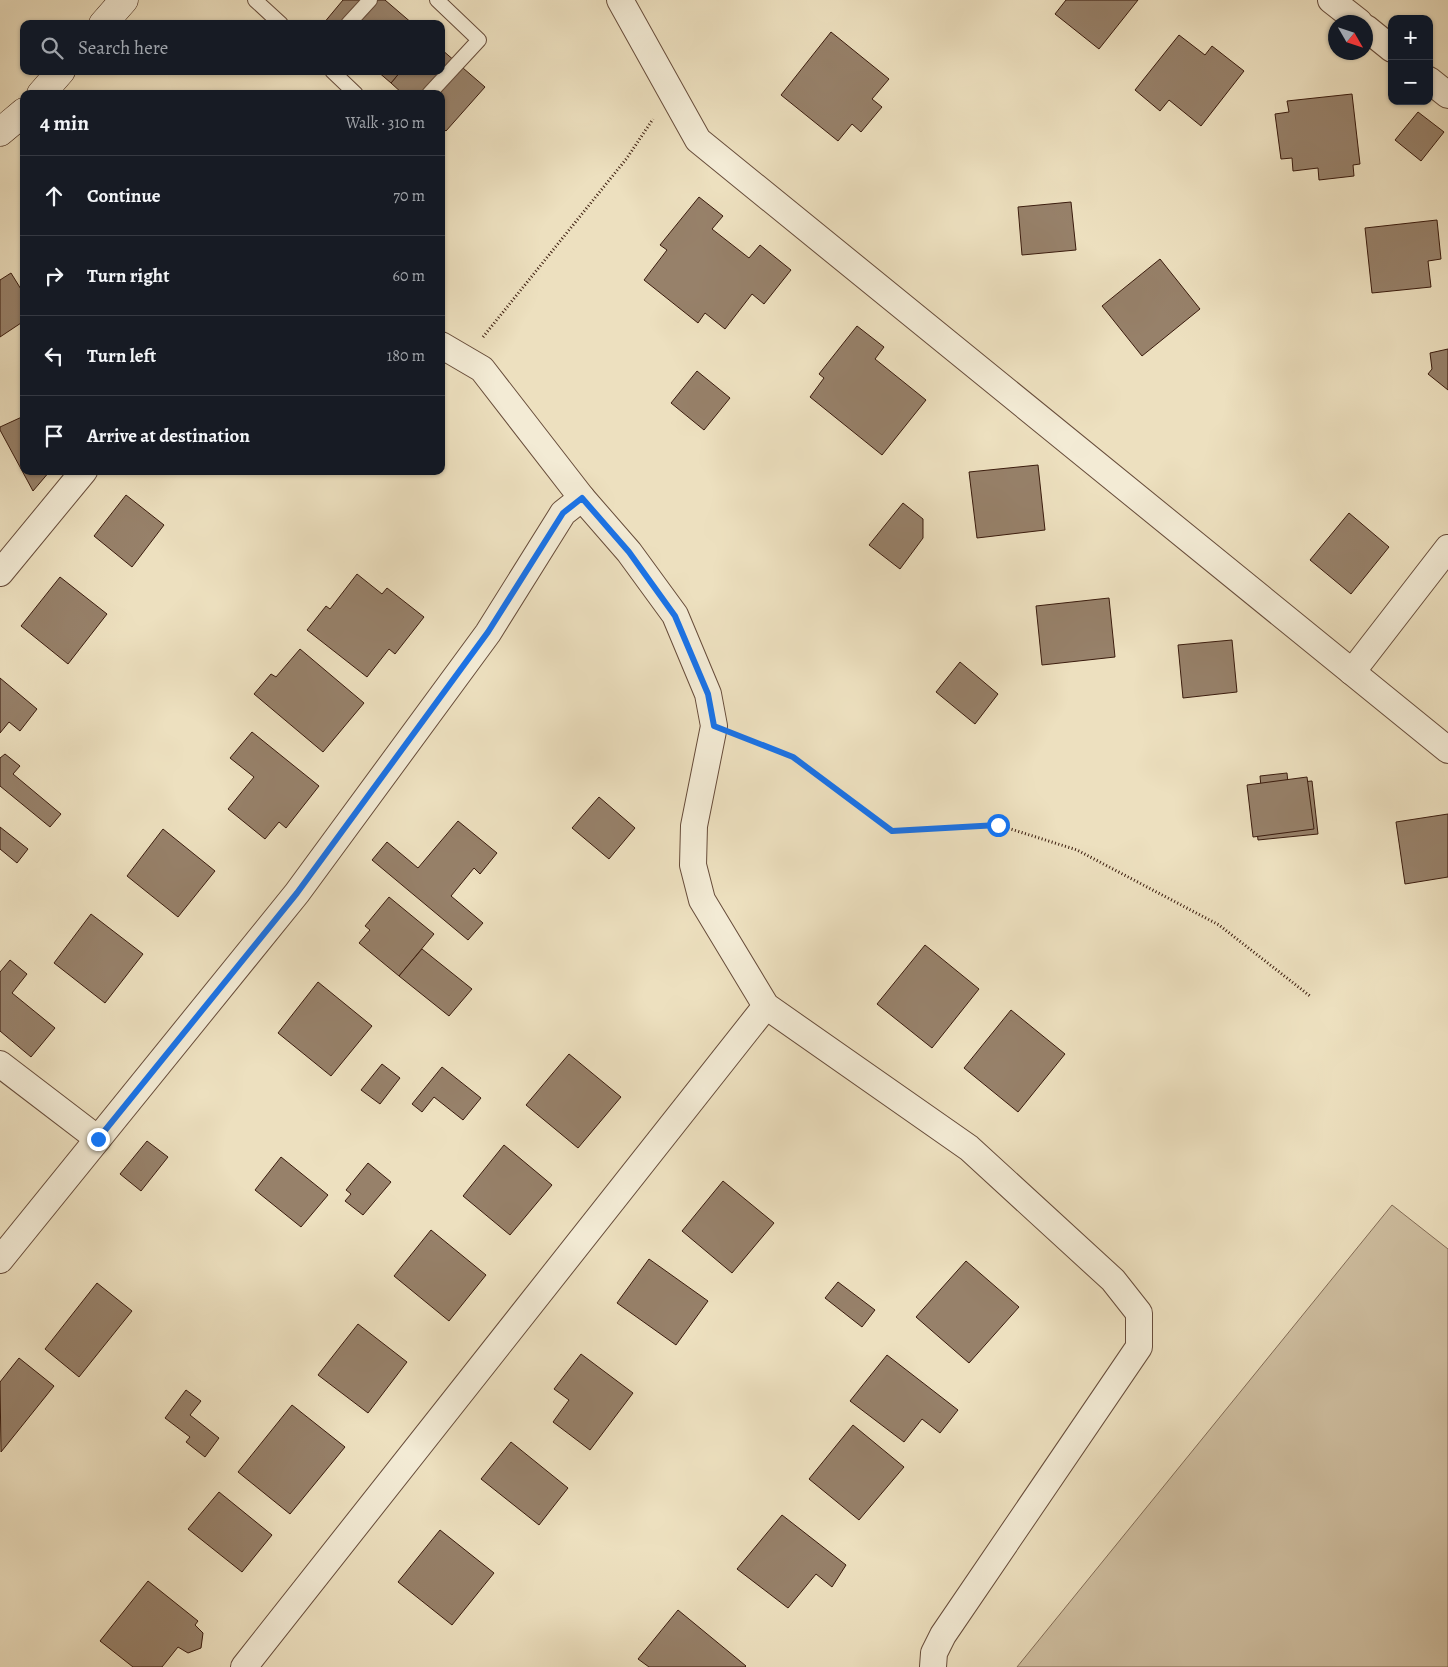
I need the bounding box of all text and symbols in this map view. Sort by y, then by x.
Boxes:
north arrow [1328,15,1373,60]
map controls [1388,15,1433,105]
button: + [1388,15,1433,60]
search box [20,20,445,75]
icon: search [38,34,66,62]
text: Search here [78,35,168,61]
button: − [1388,60,1433,105]
text: 4 min [40,109,89,137]
text: Walk · 310 m [345,112,425,134]
icon: ahead [40,182,68,210]
text: Continue [87,183,161,209]
text: 70 m [393,185,425,207]
icon: right [40,262,68,290]
text: Turn right [87,263,169,289]
text: 60 m [393,265,425,287]
icon: left [40,342,68,370]
text: Turn left [87,343,156,369]
text: 180 m [387,345,425,367]
icon: arrive [40,422,68,450]
text: Arrive at destination [87,423,250,449]
route start [987,814,1010,837]
route end [87,1128,110,1151]

